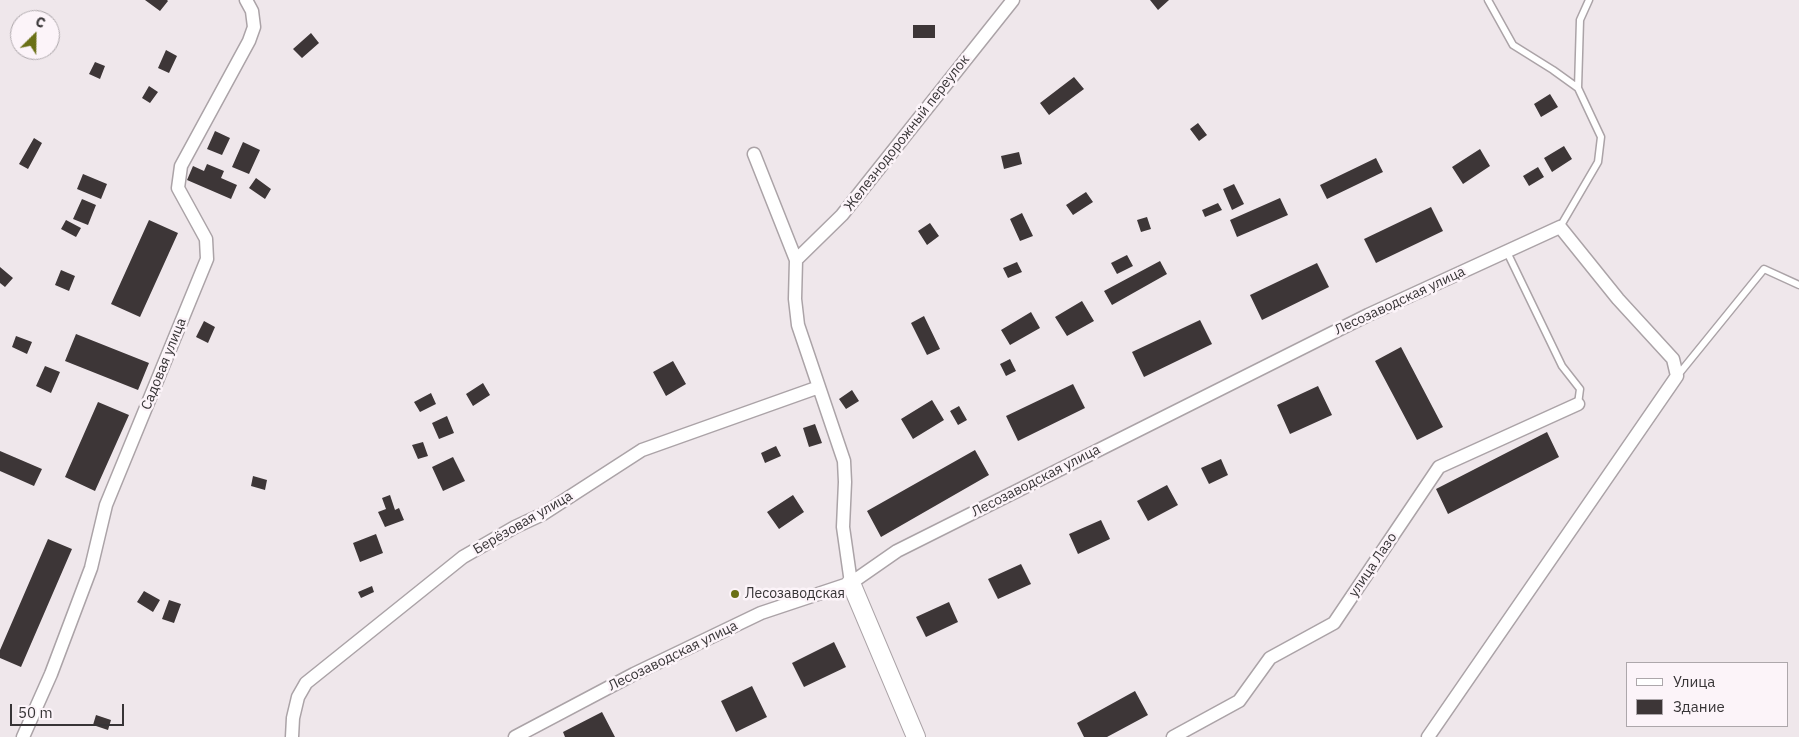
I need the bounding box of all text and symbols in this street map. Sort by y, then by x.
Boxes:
north arrow [10,10,60,60]
text: С [33,12,48,32]
street label: Железнодорожный переулок [841,51,973,215]
street label: Лесозаводская улица [1332,263,1468,339]
street label: Садовая улица [138,316,190,412]
street label: Лесозаводская улица [969,441,1103,521]
street label: Берёзовая улица [470,488,576,558]
street label: улица Лазо [1345,530,1401,600]
place label: Лесозаводская [745,586,845,602]
marker: Лесозаводская [729,588,741,600]
street label: Лесозаводская улица [605,617,741,695]
legend [1626,662,1789,727]
text: Улица [1673,672,1715,691]
scale bar [12,694,126,726]
text: Здание [1673,697,1725,716]
text: 50 m [18,703,53,722]

